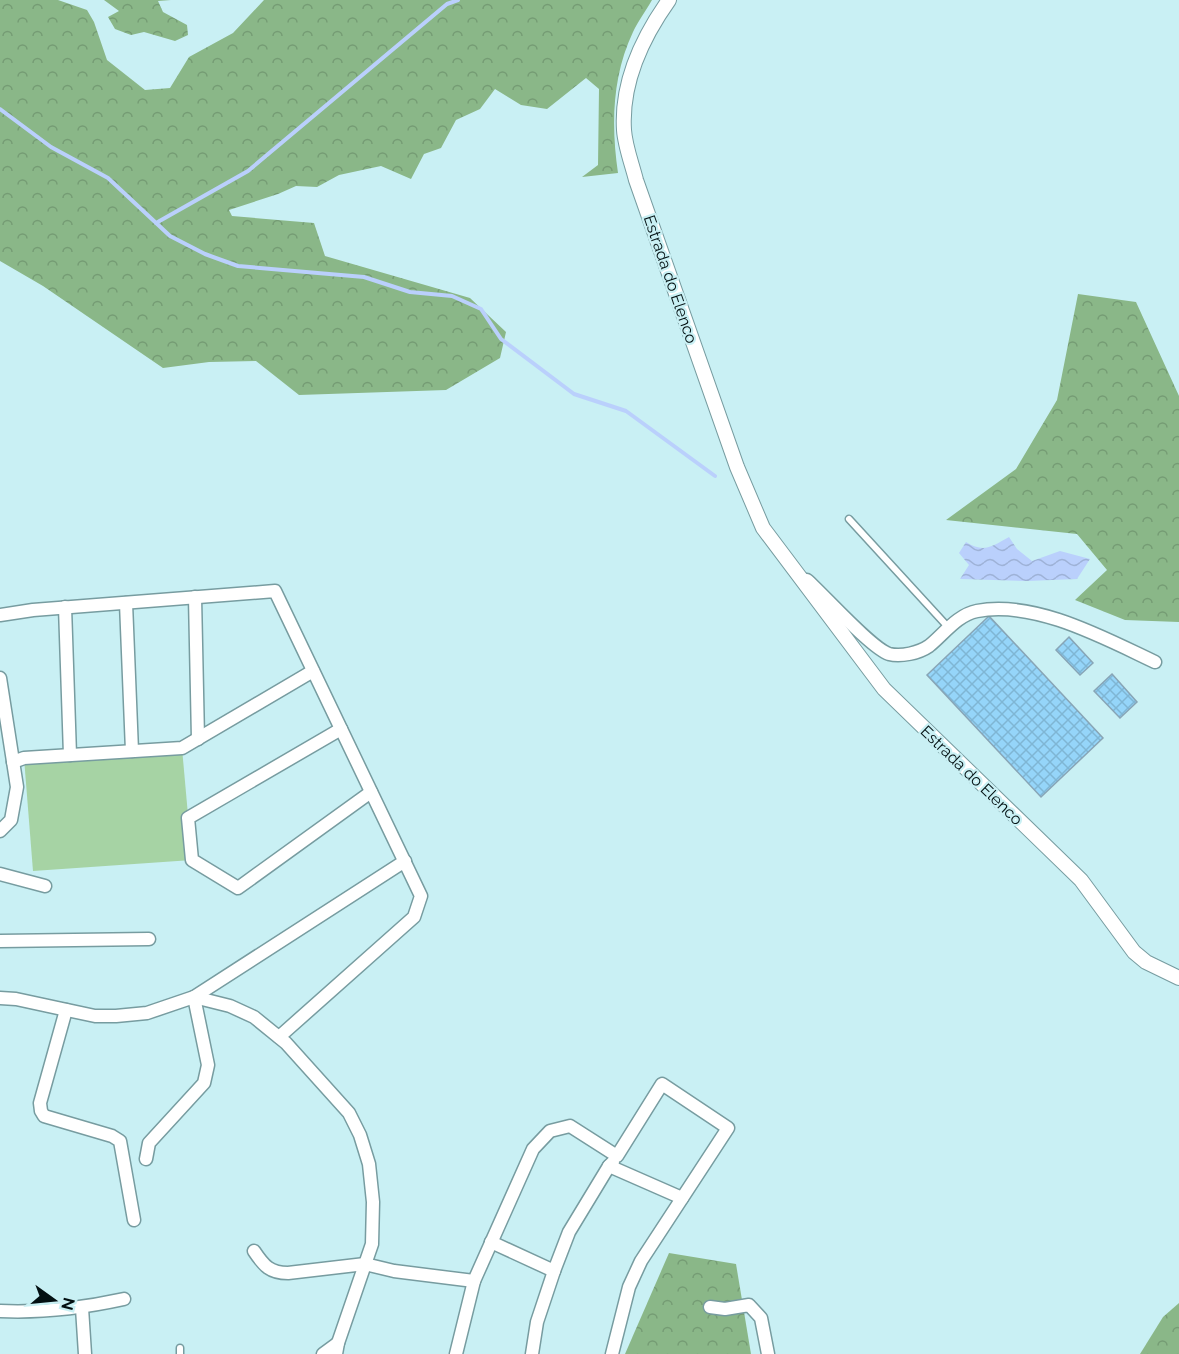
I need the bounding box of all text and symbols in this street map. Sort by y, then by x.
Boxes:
street label: Estrada do Elenco [640,213,701,346]
street label: Estrada do Elenco [917,722,1027,829]
north arrow [24,1270,84,1330]
text: N [57,1295,79,1312]

